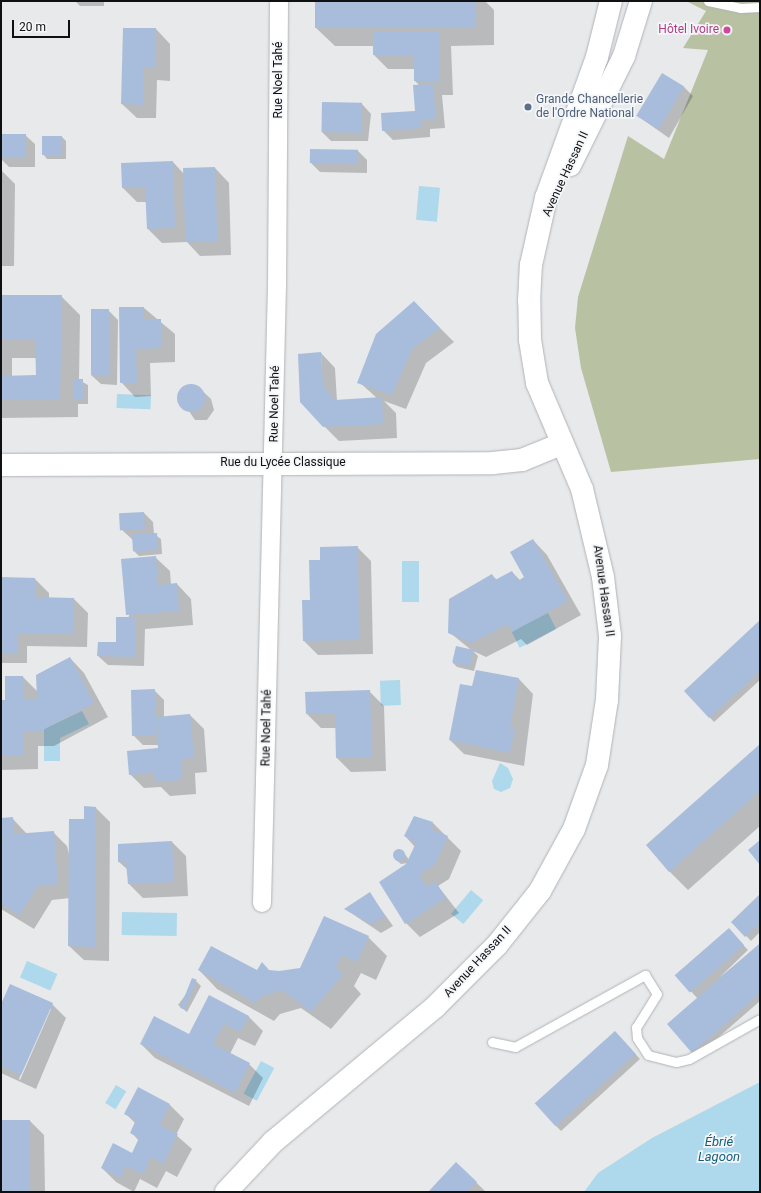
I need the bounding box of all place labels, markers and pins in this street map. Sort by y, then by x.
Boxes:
place label: Hôtel Ivoire [658,23,719,37]
marker: Hôtel Ivoire [722,25,732,35]
place label: Grande Chancellerie de l'Ordre National [536,93,643,121]
marker: Grande Chancellerie de l'Ordre National [523,102,533,112]

